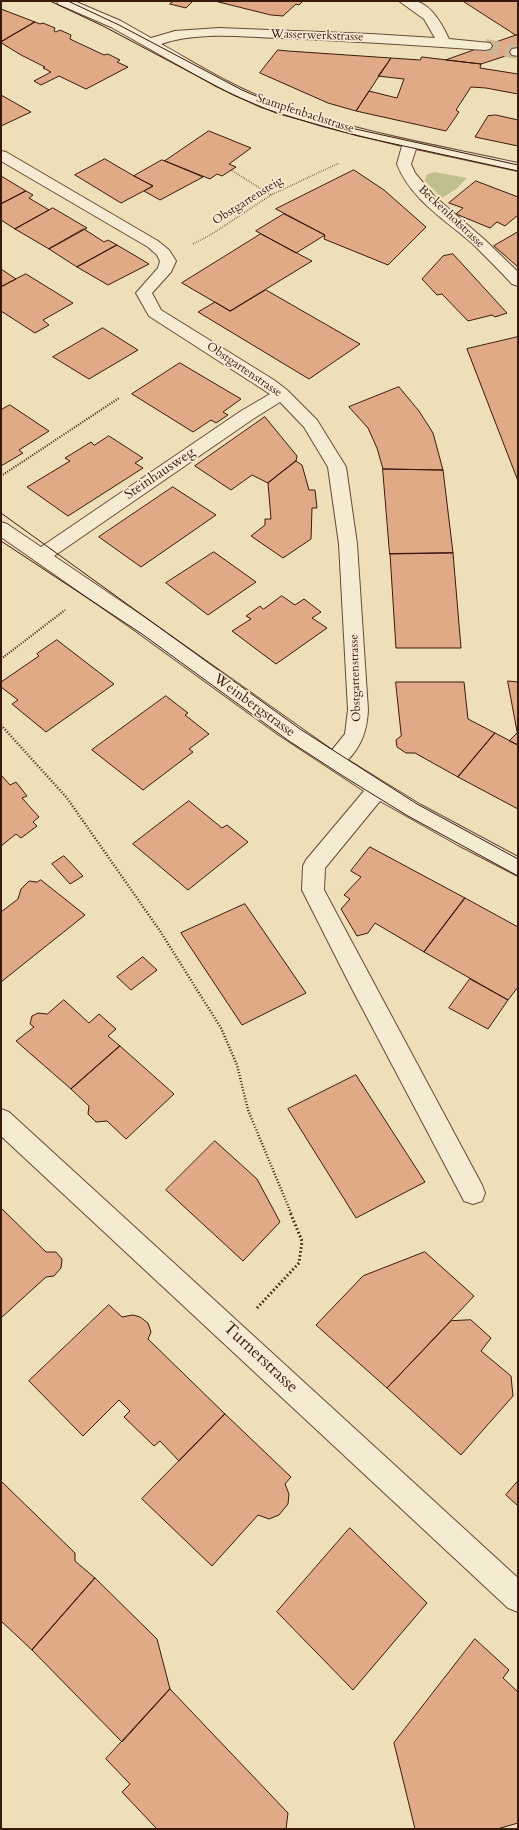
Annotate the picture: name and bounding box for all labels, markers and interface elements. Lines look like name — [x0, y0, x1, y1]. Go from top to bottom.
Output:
street label: Wasserwerkstrasse — [270, 27, 364, 45]
street label: Stampfenbachstrasse — [254, 91, 356, 137]
street label: Obstgartensteig — [210, 174, 286, 228]
street label: Beckenhofstrasse — [415, 183, 487, 251]
street label: Obstgartenstrasse — [204, 339, 284, 401]
street label: Steinhausweg — [122, 444, 198, 504]
street label: Obstgartenstrasse — [347, 634, 365, 722]
street label: Weinbergstrasse — [210, 671, 298, 741]
street label: Turnerstrasse — [218, 1318, 302, 1398]

